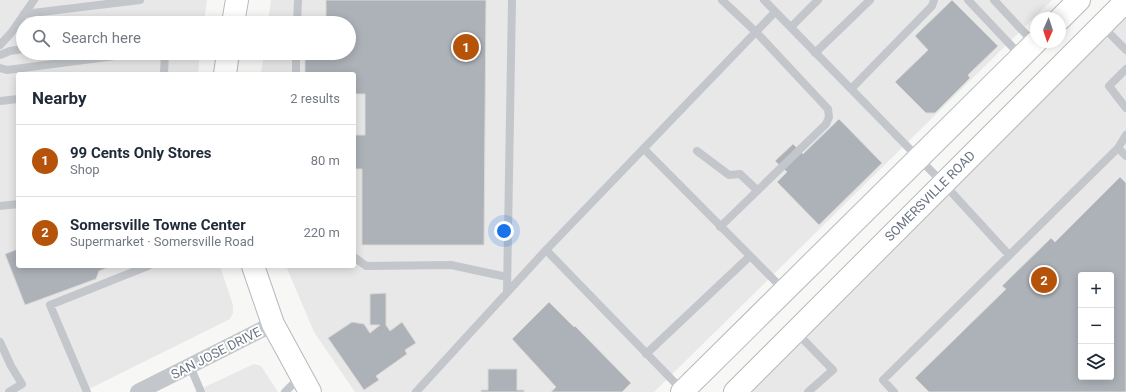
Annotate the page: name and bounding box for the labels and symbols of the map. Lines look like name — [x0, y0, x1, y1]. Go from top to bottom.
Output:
north arrow — [1030, 12, 1066, 48]
pin: 1 — [453, 32, 479, 62]
street label: SOMERSVILLE ROAD — [882, 148, 978, 244]
your location — [494, 221, 514, 241]
pin: 2 — [1031, 265, 1057, 295]
street label: SAN JOSE DRIVE — [169, 324, 263, 382]

